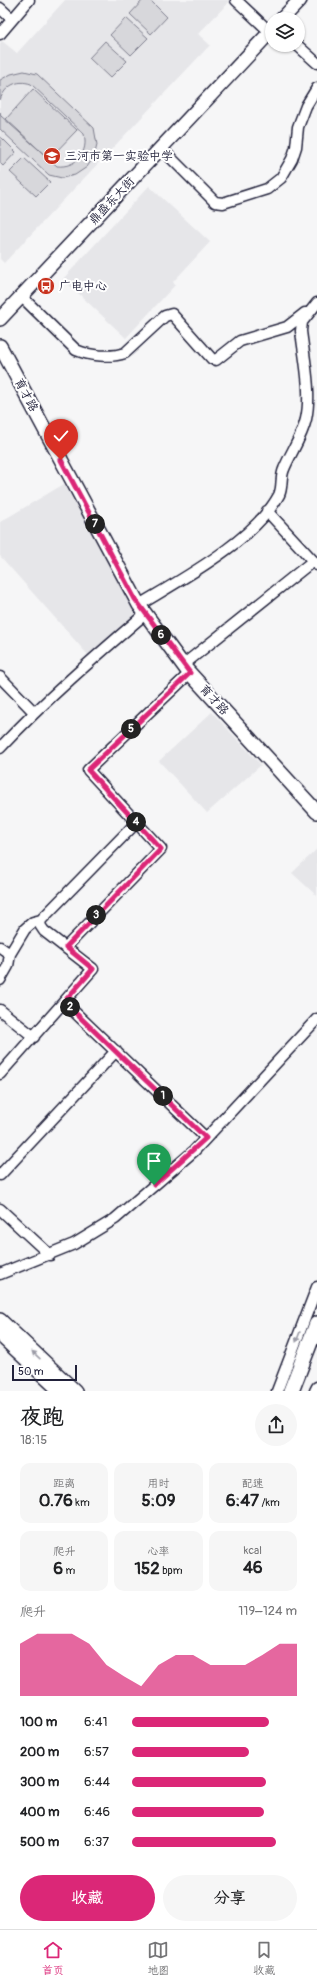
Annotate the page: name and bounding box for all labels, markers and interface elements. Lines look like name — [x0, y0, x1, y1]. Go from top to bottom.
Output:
map controls — [265, 12, 305, 52]
button: layers — [265, 12, 305, 52]
school or university icon: 三河市第一实验中学 — [42, 146, 62, 166]
place label: 三河市第一实验中学 — [65, 149, 173, 164]
street label: 鼎盛东大街 — [86, 174, 138, 228]
bus stop icon: 广电中心 — [36, 276, 56, 296]
place label: 广电中心 — [59, 279, 107, 294]
street label: 育才路 — [11, 376, 41, 414]
pin — [44, 419, 78, 460]
icon: check — [50, 425, 72, 447]
pin: 7 — [85, 514, 105, 534]
text: 7 — [92, 517, 98, 530]
pin: 6 — [151, 625, 171, 645]
text: 6 — [158, 628, 164, 641]
street label: 育才路 — [196, 682, 232, 718]
pin: 5 — [121, 719, 141, 739]
text: 5 — [128, 722, 134, 735]
pin: 4 — [126, 812, 146, 832]
text: 4 — [133, 815, 139, 828]
pin: 3 — [86, 905, 106, 925]
text: 3 — [93, 908, 99, 921]
pin: 2 — [60, 997, 80, 1017]
text: 2 — [67, 1000, 73, 1013]
pin: 1 — [153, 1086, 173, 1106]
text: 1 — [161, 1089, 165, 1102]
pin — [137, 1144, 171, 1185]
icon: arrive — [143, 1150, 165, 1172]
one-way arrow — [294, 1331, 300, 1343]
one-way arrow — [31, 1350, 42, 1359]
scale bar — [12, 1363, 77, 1382]
text: 50 m — [18, 1365, 44, 1378]
text: 夜跑 — [20, 1403, 64, 1431]
button: share — [255, 1404, 297, 1446]
text: 18:15 — [20, 1432, 47, 1448]
text: 距离 — [53, 1477, 75, 1490]
text: 用时 — [147, 1477, 169, 1490]
text: 配速 — [242, 1477, 264, 1490]
text: 0.76 — [39, 1490, 73, 1511]
text: 5:09 — [141, 1490, 176, 1511]
text: 6:47 — [226, 1490, 259, 1511]
text: km — [73, 1496, 90, 1509]
text: /km — [259, 1496, 280, 1509]
text: kcal — [244, 1544, 262, 1557]
text: 爬升 — [53, 1545, 75, 1558]
text: 心率 — [147, 1545, 169, 1558]
text: 46 — [243, 1557, 263, 1578]
text: 6 — [53, 1558, 63, 1579]
text: 152 — [134, 1558, 160, 1579]
text: m — [63, 1564, 75, 1577]
text: bpm — [160, 1564, 183, 1577]
text: 119–124 m — [238, 1603, 297, 1619]
text: 爬升 — [20, 1604, 46, 1620]
text: 100 m — [20, 1714, 57, 1730]
text: 6:41 — [84, 1714, 108, 1730]
text: 200 m — [20, 1744, 59, 1760]
text: 6:57 — [84, 1744, 109, 1760]
text: 300 m — [20, 1774, 59, 1790]
text: 6:44 — [84, 1774, 110, 1790]
text: 400 m — [20, 1804, 60, 1820]
text: 6:46 — [84, 1804, 110, 1820]
text: 500 m — [20, 1834, 59, 1850]
text: 6:37 — [84, 1834, 109, 1850]
button: 收藏 — [20, 1875, 155, 1921]
button: 分享 — [163, 1875, 297, 1921]
tab: 首页 — [42, 1939, 64, 1977]
tab: 地图 — [147, 1939, 169, 1977]
tab: 收藏 — [253, 1939, 275, 1977]

